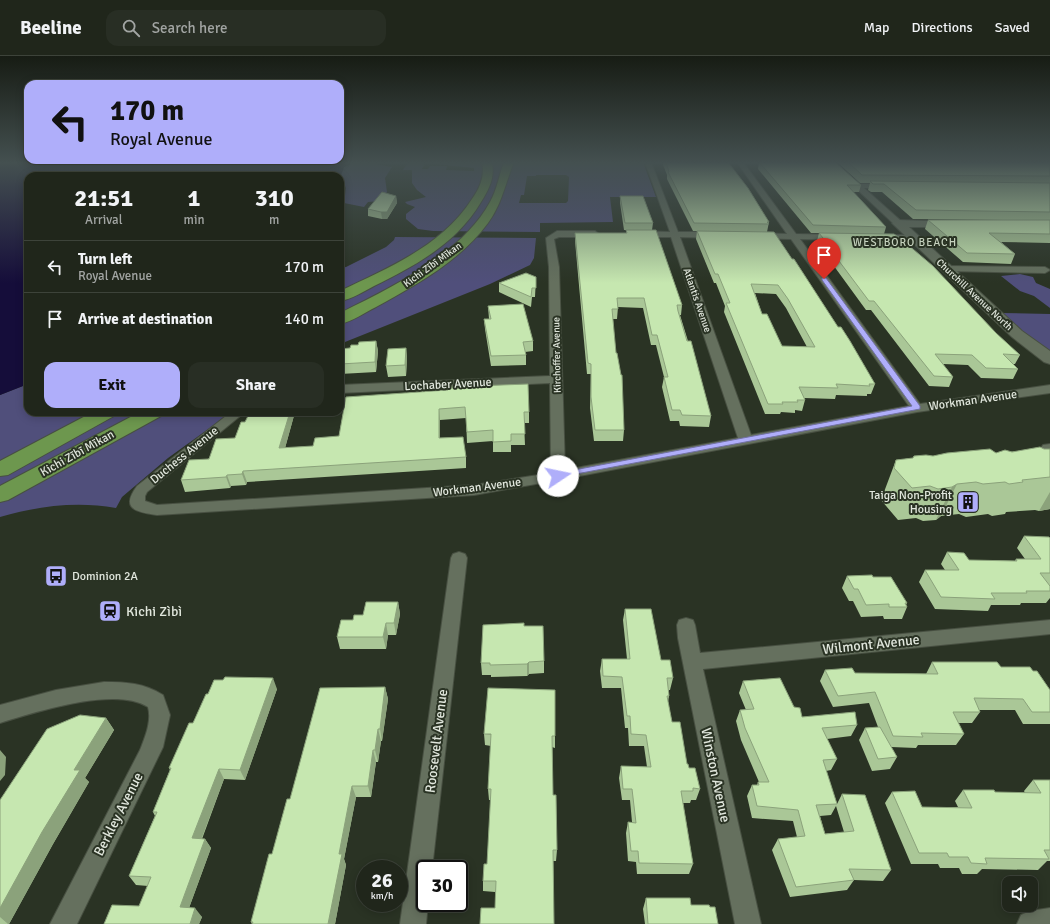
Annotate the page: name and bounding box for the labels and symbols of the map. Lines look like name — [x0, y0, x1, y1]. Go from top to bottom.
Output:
district label: WESTBORO BEACH — [853, 236, 957, 249]
pin — [807, 238, 841, 279]
street label: Kichi Zībī Mīkan — [401, 240, 464, 290]
street label: Churchill Avenue North — [934, 256, 1015, 333]
street label: Atlantis Avenue — [680, 267, 714, 334]
street label: Kirchoffer Avenue — [550, 317, 564, 393]
street label: Lochaber Avenue — [404, 375, 492, 394]
street label: Workman Avenue — [928, 387, 1018, 414]
street label: Duchess Avenue — [147, 423, 221, 487]
street label: Kichi Zībī Mīkan — [38, 427, 117, 480]
position arrow — [537, 455, 579, 497]
street label: Workman Avenue — [432, 475, 522, 500]
place label: Taiga Non-Profit Housing — [869, 488, 952, 517]
building icon: Taiga Non-Profit Housing — [955, 489, 981, 515]
bus stop icon: Dominion 2A — [43, 563, 69, 589]
place label: Dominion 2A — [72, 569, 139, 584]
station icon: Kichi Zìbì — [97, 598, 123, 624]
place label: Kichi Zìbì — [126, 603, 182, 620]
street label: Wilmont Avenue — [822, 631, 921, 658]
street label: Roosevelt Avenue — [422, 688, 451, 794]
street label: Winston Avenue — [697, 726, 734, 824]
street label: Berkley Avenue — [90, 770, 147, 859]
speed limit sign: 30 — [416, 860, 468, 912]

